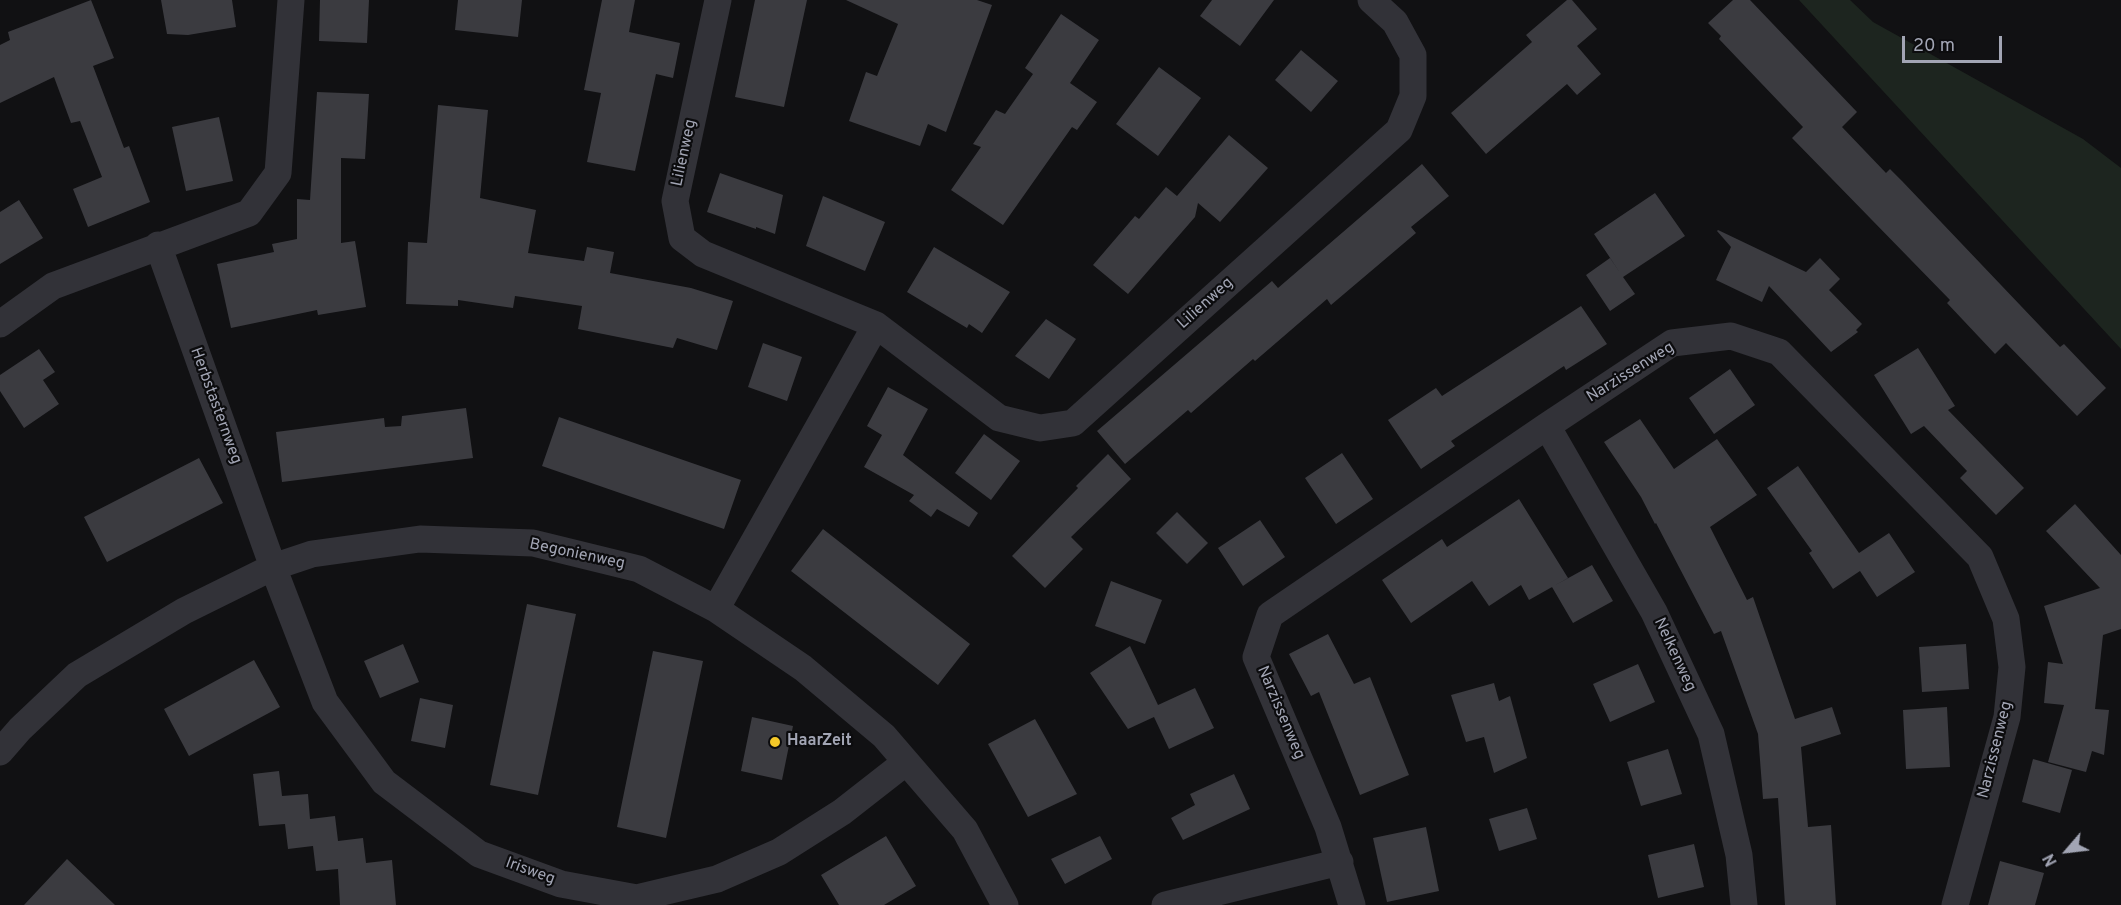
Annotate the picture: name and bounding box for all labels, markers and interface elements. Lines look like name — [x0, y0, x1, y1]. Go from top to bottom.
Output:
scale bar — [1905, 24, 2006, 62]
text: 20 m — [1913, 35, 1955, 58]
street label: Lilienweg — [669, 118, 701, 188]
street label: Lilienweg — [1174, 274, 1238, 334]
street label: Narzissenweg — [1584, 339, 1678, 407]
street label: Herbstasternweg — [185, 345, 245, 467]
street label: Begonienweg — [527, 536, 627, 574]
street label: Nelkenweg — [1649, 615, 1699, 695]
street label: Narzissenweg — [1252, 664, 1308, 762]
street label: Narzissenweg — [1975, 699, 2017, 801]
place label: HaarZeit — [787, 732, 852, 752]
marker: HaarZeit — [768, 735, 782, 749]
north arrow — [2037, 821, 2097, 881]
text: N — [2040, 850, 2063, 869]
street label: Irisweg — [503, 854, 557, 890]

